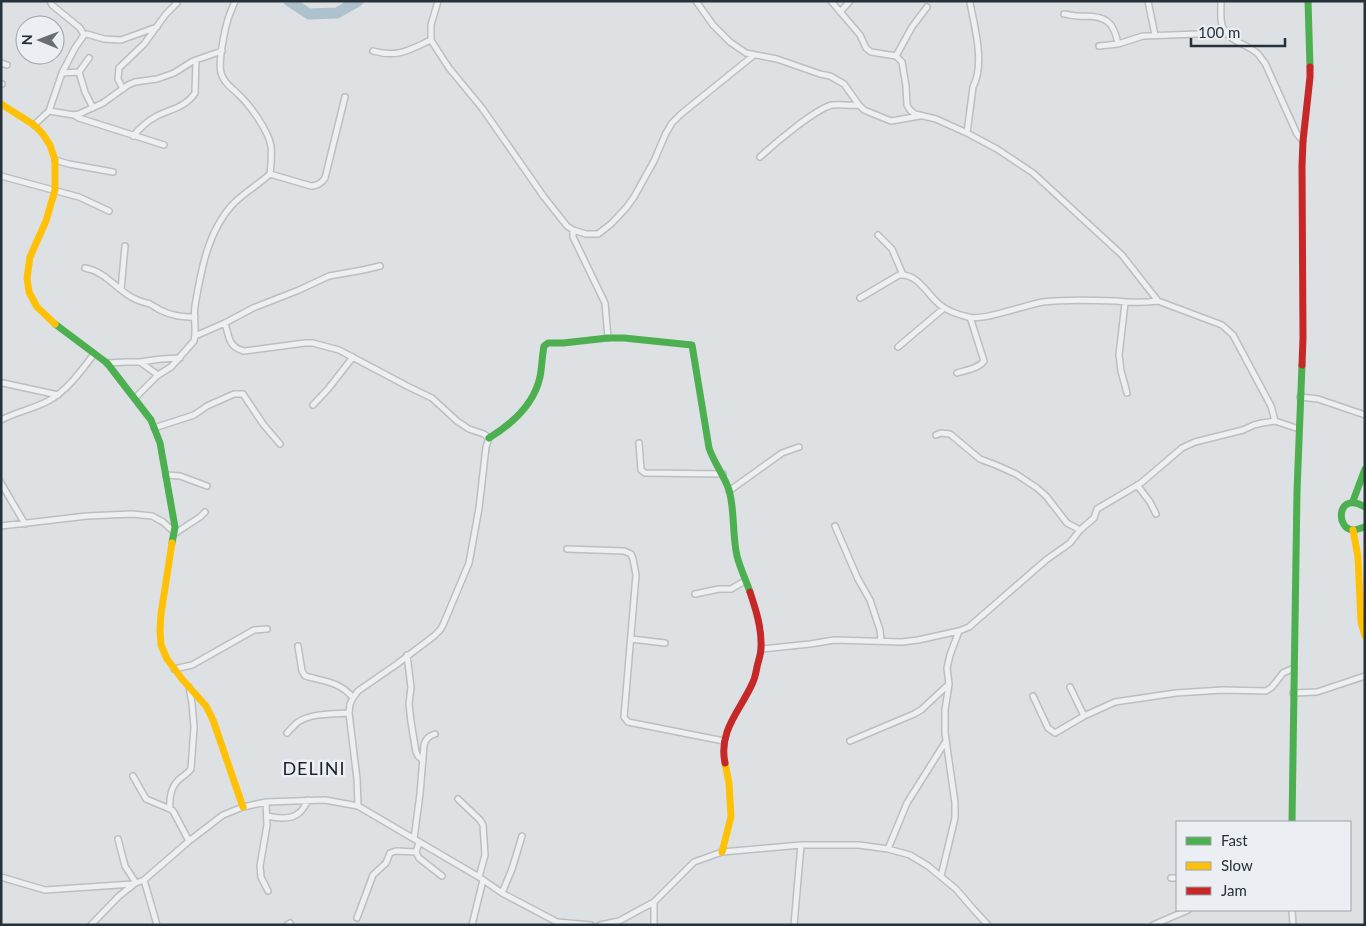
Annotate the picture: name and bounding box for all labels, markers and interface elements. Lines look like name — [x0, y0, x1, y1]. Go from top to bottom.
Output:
north arrow — [15, 15, 65, 65]
scale bar — [1191, 15, 1285, 47]
text: 100 m — [1198, 23, 1240, 41]
text: N — [18, 34, 35, 45]
district label: DELINI — [282, 757, 346, 779]
legend — [1176, 821, 1351, 911]
text: Fast — [1221, 831, 1248, 849]
text: Slow — [1221, 856, 1253, 874]
text: Jam — [1221, 881, 1247, 899]

